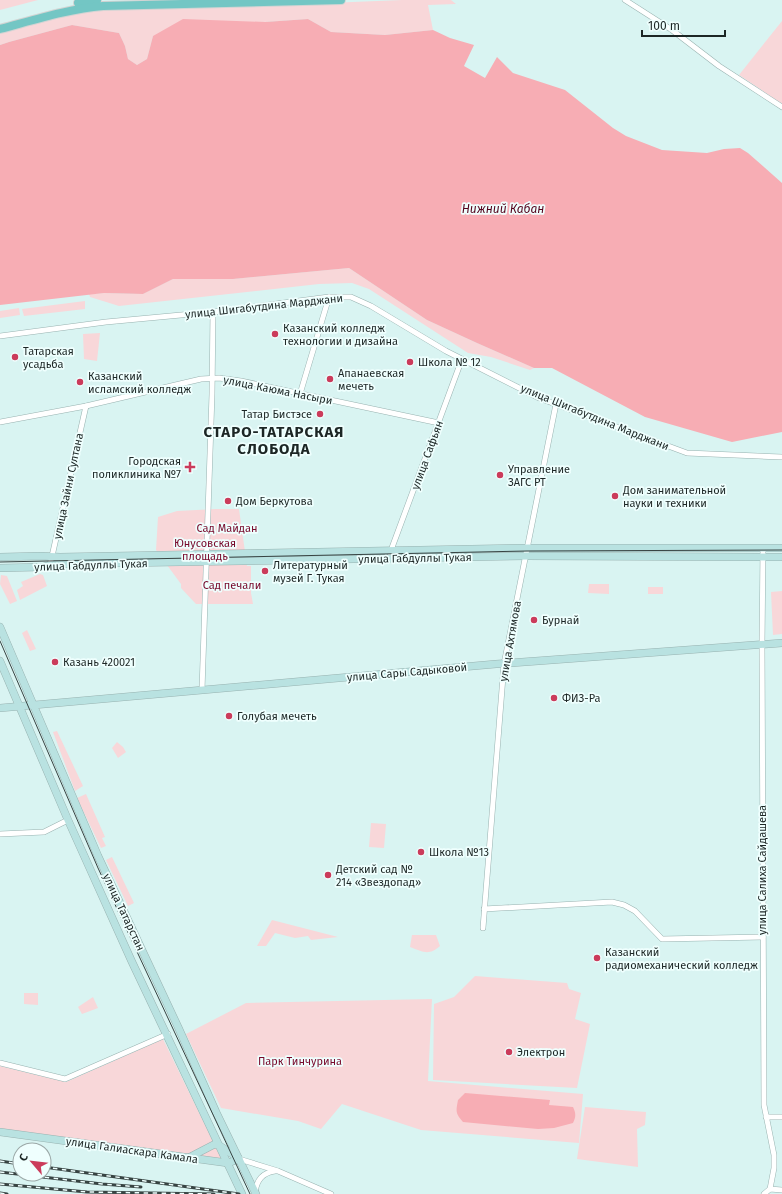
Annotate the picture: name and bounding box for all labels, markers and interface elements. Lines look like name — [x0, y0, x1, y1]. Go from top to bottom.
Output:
scale bar — [642, 12, 725, 38]
text: 100 m — [648, 19, 680, 33]
water label: Нижний Кабан — [462, 202, 544, 216]
street label: улица Шигабутдина Марджани — [184, 292, 344, 321]
place label: Казанский колледж технологии и дизайна — [283, 322, 398, 348]
marker: Казанский колледж технологии и дизайна — [270, 329, 280, 339]
place label: Татарская усадьба — [23, 345, 74, 371]
marker: Татарская усадьба — [10, 352, 20, 362]
place label: Школа № 12 — [418, 356, 481, 369]
marker: Школа № 12 — [405, 357, 415, 367]
place label: Апанаевская мечеть — [338, 367, 404, 393]
place label: Казанский исламский колледж — [88, 370, 191, 396]
street label: улица Каюма Насыри — [222, 374, 334, 407]
marker: Апанаевская мечеть — [325, 374, 335, 384]
marker: Казанский исламский колледж — [75, 377, 85, 387]
street label: улица Шигабутдина Марджани — [519, 382, 671, 453]
place label: Татар Бистэсе — [242, 408, 312, 421]
marker: Татар Бистэсе — [315, 409, 325, 419]
street label: улица Сафьян — [409, 419, 446, 492]
district label: СТАРО-ТАТАРСКАЯ СЛОБОДА — [204, 423, 345, 458]
street label: улица Зайни Султана — [51, 432, 86, 540]
place label: Городская поликлиника №7 — [92, 455, 181, 481]
marker: Городская поликлиника №7 — [184, 461, 196, 473]
place label: Управление ЗАГС РТ — [508, 463, 570, 489]
marker: Управление ЗАГС РТ — [495, 470, 505, 480]
place label: Дом занимательной науки и техники — [622, 484, 726, 510]
marker: Дом занимательной науки и техники — [610, 491, 620, 501]
place label: Дом Беркутова — [235, 495, 313, 508]
marker: Дом Беркутова — [223, 496, 233, 506]
park label: Сад Майдан — [197, 522, 257, 535]
park label: Юнусовская площадь — [174, 537, 236, 563]
street label: улица Габдуллы Тукая — [358, 551, 472, 566]
street label: улица Габдуллы Тукая — [34, 557, 148, 574]
place label: Литературный музей Г. Тукая — [273, 559, 348, 585]
marker: Литературный музей Г. Тукая — [260, 566, 270, 576]
park label: Сад печали — [203, 579, 261, 592]
street label: улица Ахтямова — [497, 600, 524, 683]
place label: Бурнай — [542, 614, 579, 627]
marker: Бурнай — [529, 615, 539, 625]
place label: Казань 420021 — [63, 656, 135, 669]
marker: Казань 420021 — [50, 657, 60, 667]
street label: улица Сары Садыковой — [346, 661, 468, 684]
place label: ФИЗ-Ра — [562, 692, 600, 705]
marker: ФИЗ-Ра — [549, 693, 559, 703]
place label: Голубая мечеть — [237, 710, 317, 723]
marker: Голубая мечеть — [224, 711, 234, 721]
street label: улица Салиха Сайдашева — [756, 805, 769, 935]
place label: Школа №13 — [429, 846, 489, 859]
marker: Школа №13 — [416, 847, 426, 857]
place label: Детский сад № 214 «Звездопад» — [335, 863, 421, 889]
marker: Детский сад № 214 «Звездопад» — [323, 870, 333, 880]
street label: улица Татарстан — [100, 871, 147, 953]
place label: Казанский радиомеханический колледж — [605, 946, 758, 972]
marker: Казанский радиомеханический колледж — [592, 953, 602, 963]
place label: Электрон — [517, 1046, 565, 1059]
marker: Электрон — [504, 1047, 514, 1057]
park label: Парк Тинчурина — [258, 1055, 342, 1068]
street label: улица Галиаскара Камала — [65, 1135, 199, 1166]
north arrow — [12, 1142, 52, 1182]
text: С — [16, 1151, 31, 1163]

